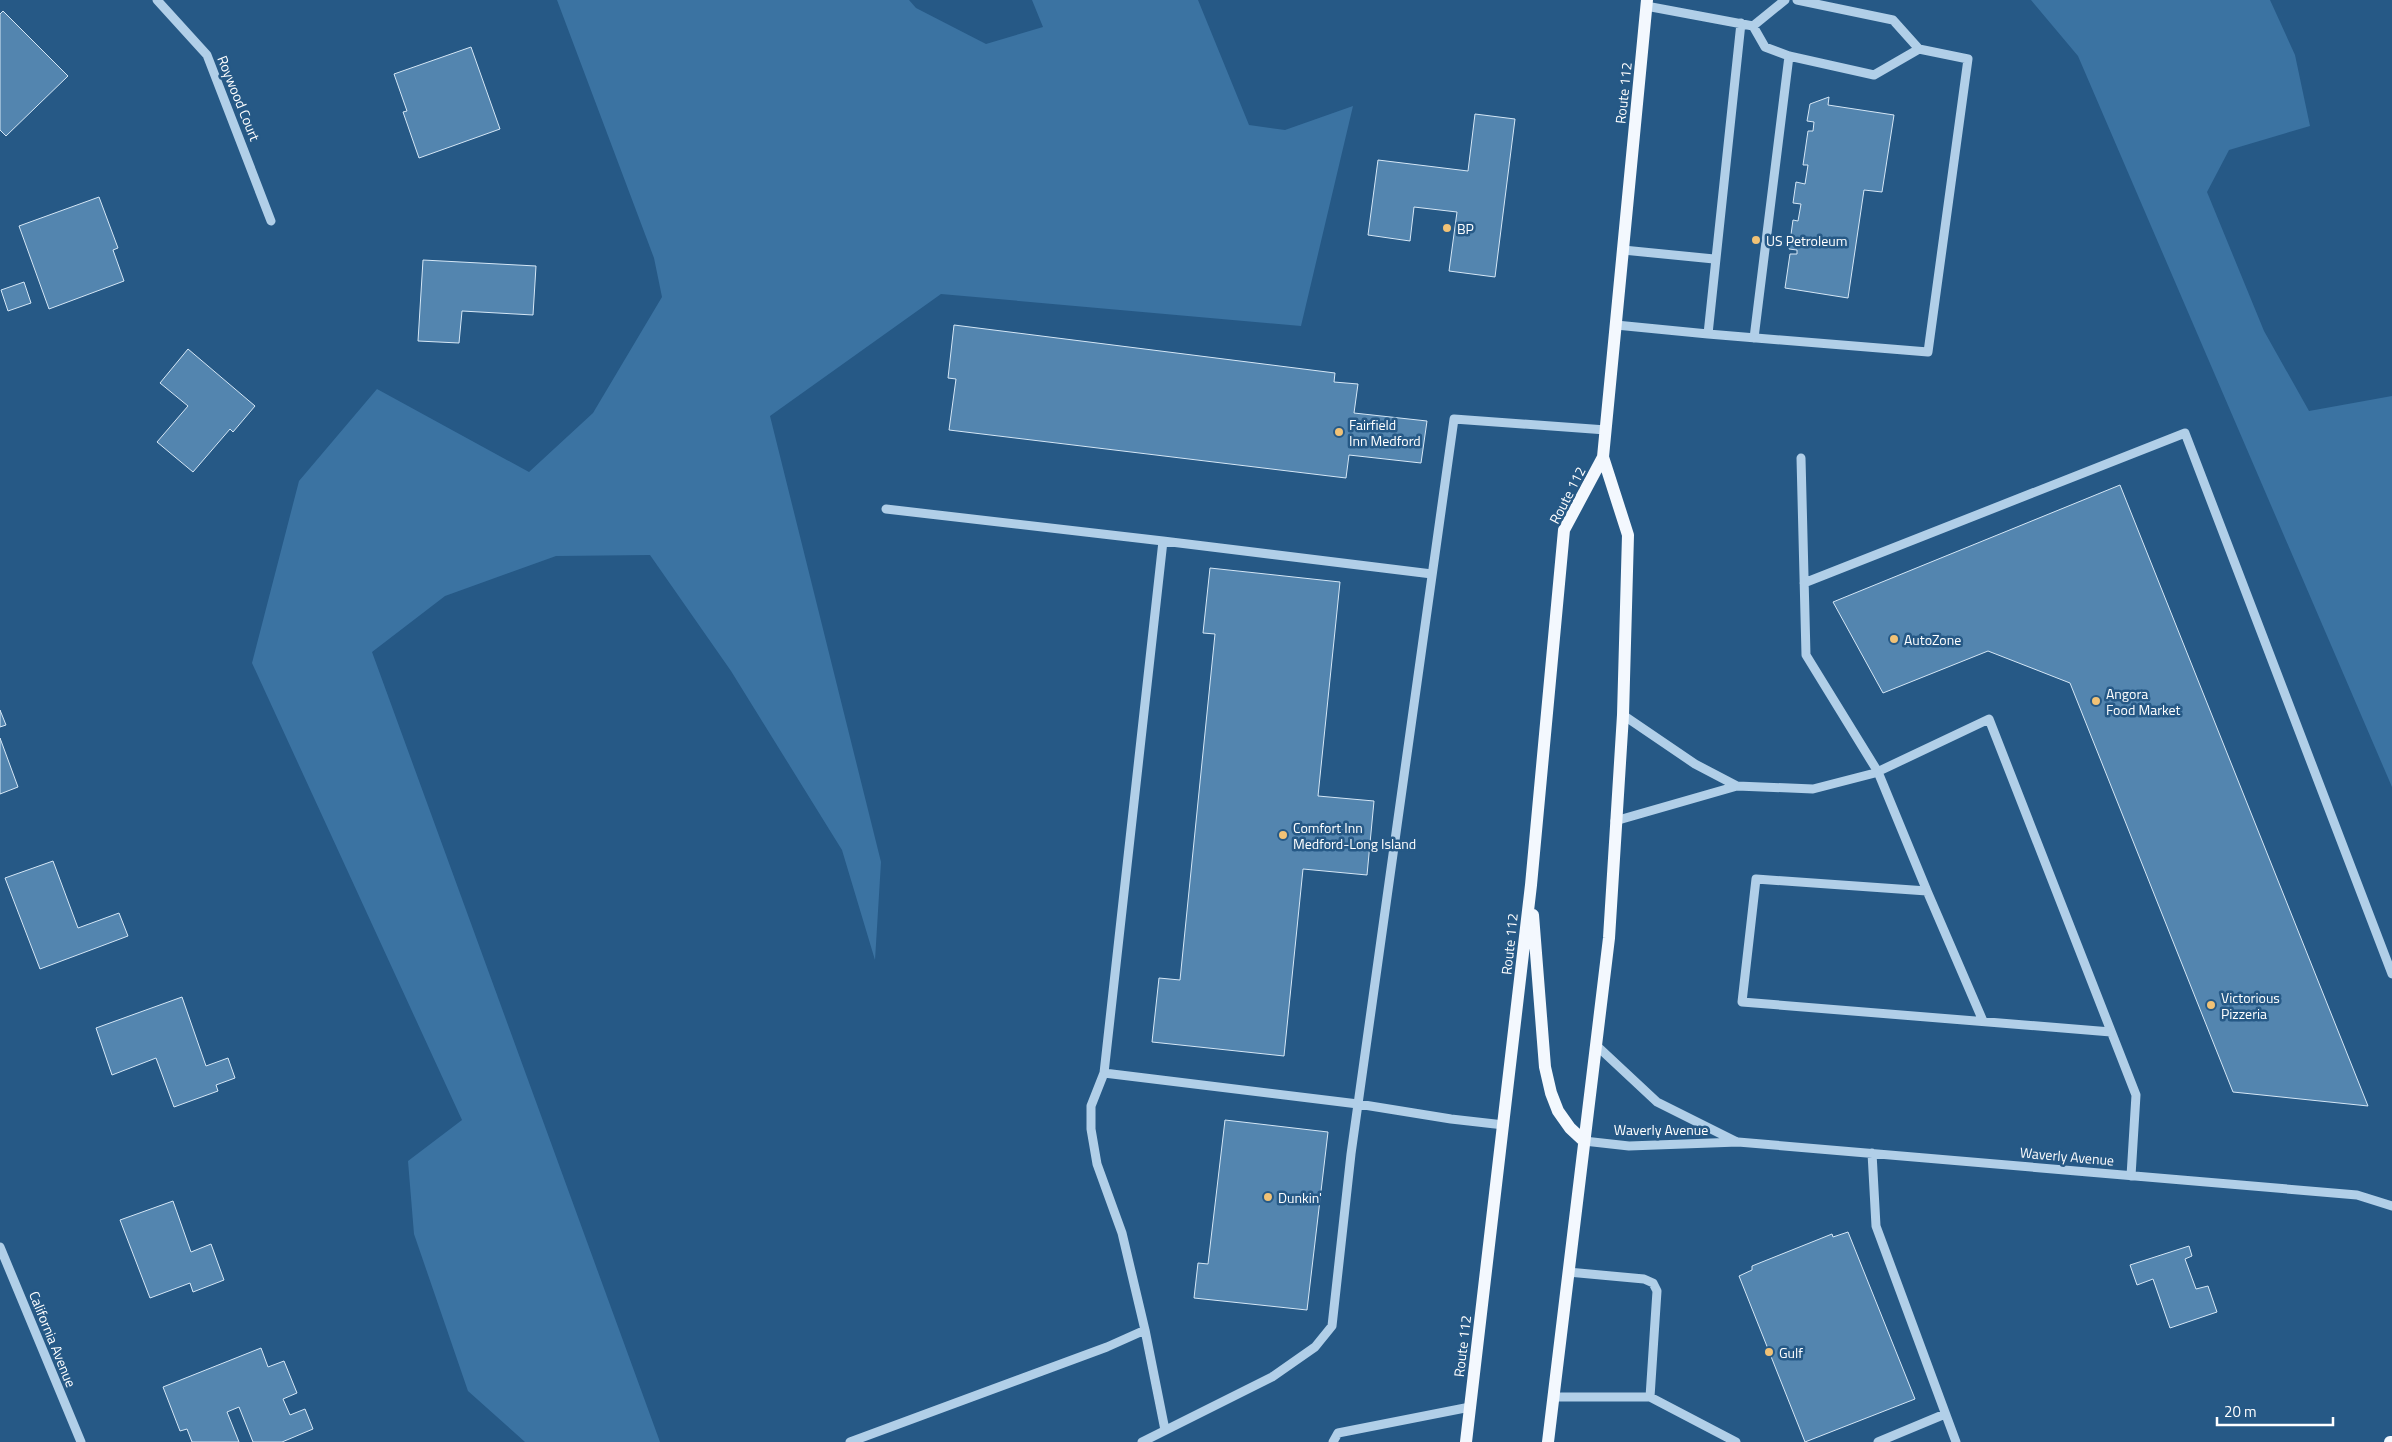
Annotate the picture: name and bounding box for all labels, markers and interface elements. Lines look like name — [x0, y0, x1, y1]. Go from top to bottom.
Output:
street label: Roywood Court — [212, 52, 266, 144]
street label: Route 112 — [1609, 61, 1637, 125]
place label: BP — [1457, 218, 1474, 239]
marker: BP — [1441, 222, 1453, 234]
place label: US Petroleum — [1766, 230, 1847, 251]
marker: US Petroleum — [1750, 234, 1762, 246]
place label: Fairfield Inn Medford — [1349, 414, 1421, 451]
marker: Fairfield Inn Medford — [1333, 426, 1345, 438]
street label: Route 112 — [1544, 463, 1590, 527]
place label: AutoZone — [1904, 629, 1961, 650]
marker: AutoZone — [1888, 633, 1900, 645]
place label: Angora Food Market — [2106, 683, 2181, 720]
marker: Angora Food Market — [2090, 695, 2102, 707]
place label: Comfort Inn Medford-Long Island — [1293, 817, 1416, 854]
marker: Comfort Inn Medford-Long Island — [1277, 829, 1289, 841]
street label: Route 112 — [1495, 912, 1523, 976]
place label: Victorious Pizzeria — [2221, 987, 2280, 1024]
marker: Victorious Pizzeria — [2205, 999, 2217, 1011]
street label: Waverly Avenue — [1614, 1119, 1708, 1140]
street label: Waverly Avenue — [2019, 1141, 2115, 1171]
place label: Dunkin' — [1278, 1187, 1322, 1208]
marker: Dunkin' — [1262, 1191, 1274, 1203]
street label: California Avenue — [24, 1288, 82, 1390]
street label: Route 112 — [1448, 1314, 1476, 1378]
place label: Gulf — [1779, 1342, 1803, 1363]
marker: Gulf — [1763, 1346, 1775, 1358]
scale bar — [2217, 1394, 2333, 1426]
text: 20 m — [2224, 1400, 2257, 1423]

